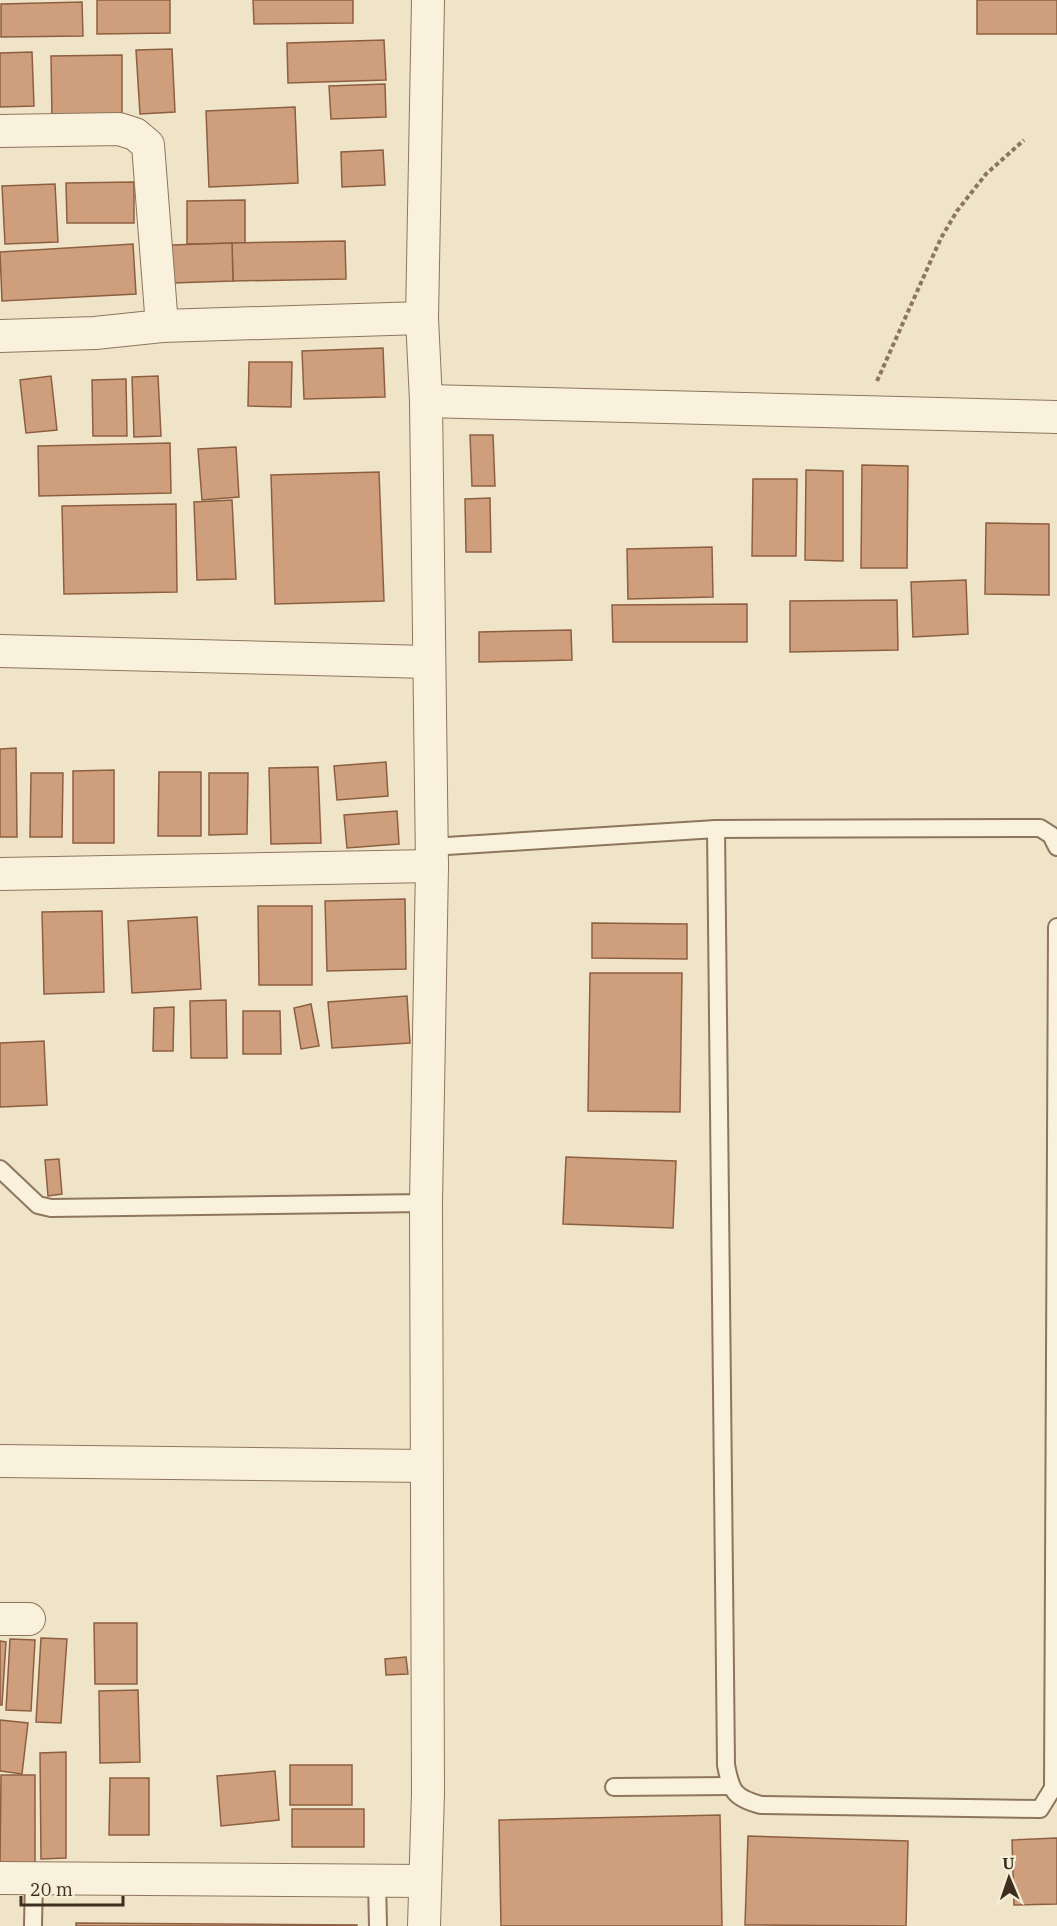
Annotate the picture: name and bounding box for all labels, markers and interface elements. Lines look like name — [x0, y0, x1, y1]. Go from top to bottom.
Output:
north arrow — [979, 1848, 1039, 1908]
text: U — [1002, 1853, 1015, 1873]
scale bar — [21, 1869, 123, 1907]
text: 20 m — [30, 1878, 73, 1901]

